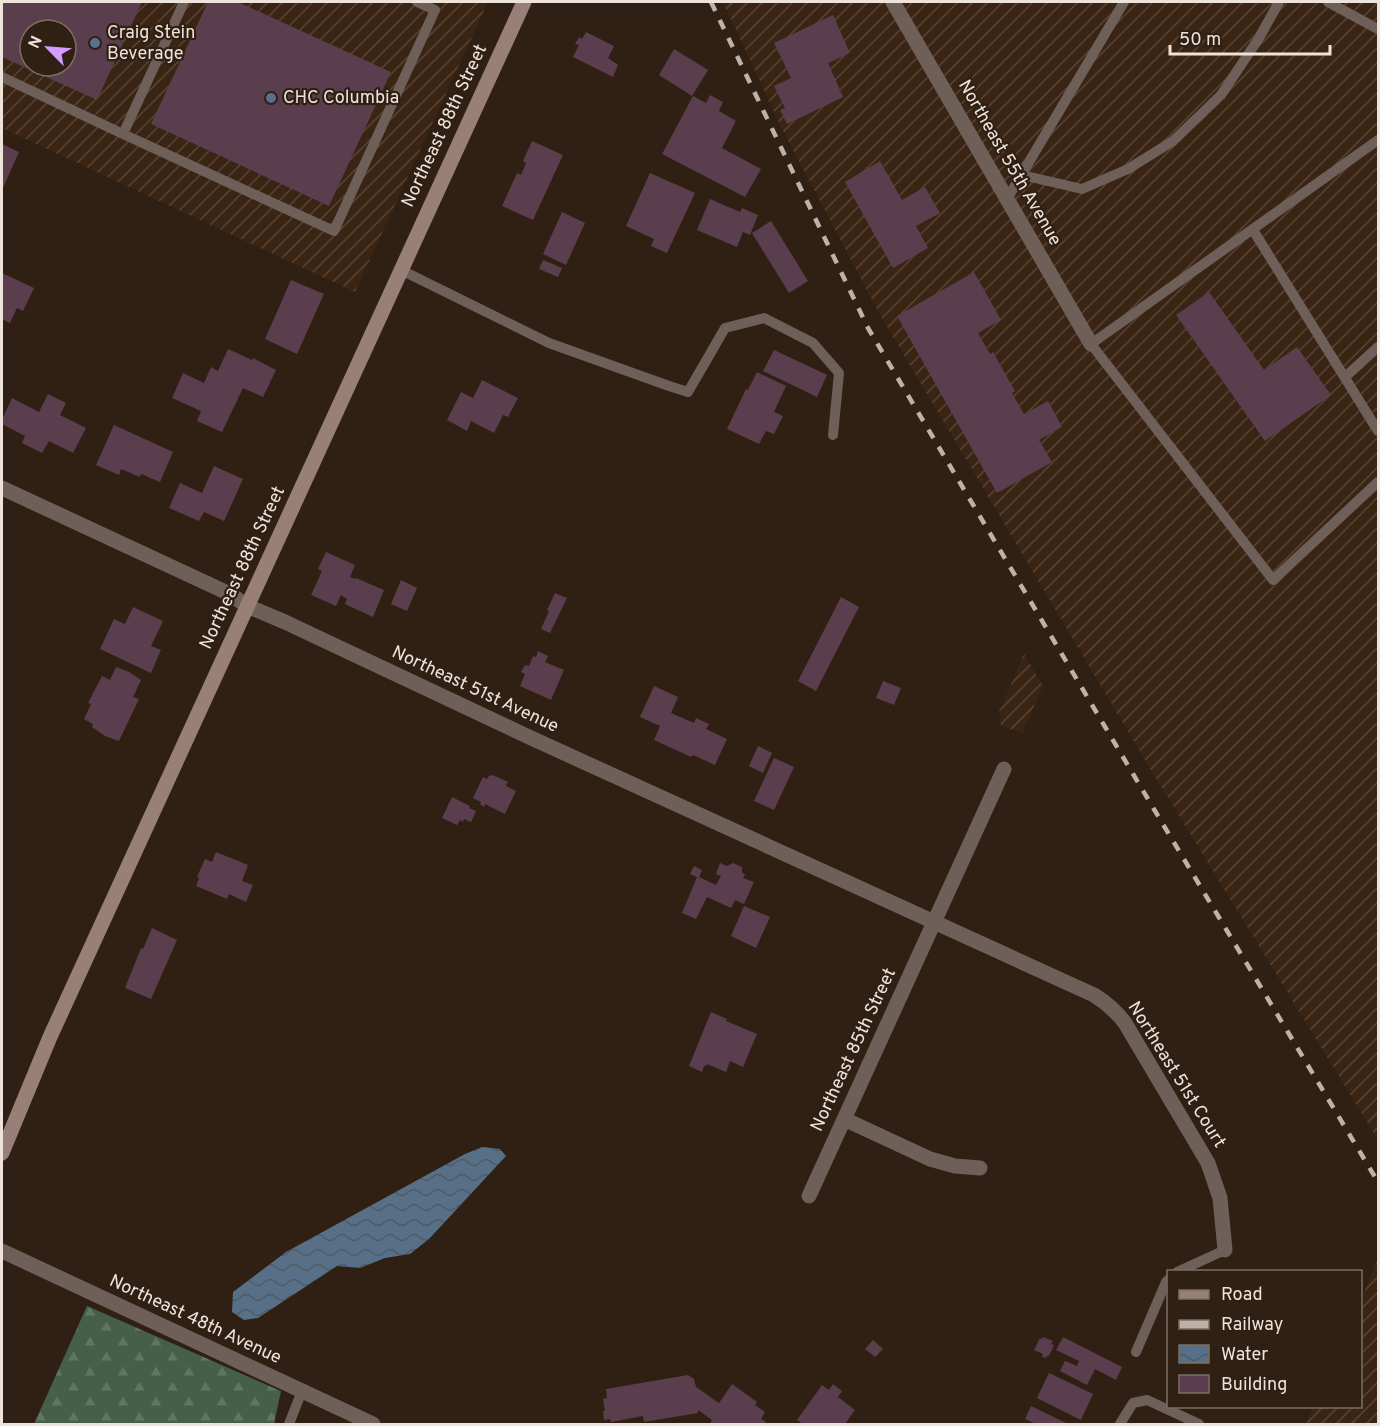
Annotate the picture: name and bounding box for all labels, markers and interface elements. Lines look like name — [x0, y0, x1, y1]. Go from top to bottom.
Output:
north arrow — [18, 18, 78, 78]
scale bar — [1170, 18, 1330, 56]
place label: Craig Stein Beverage — [107, 22, 195, 66]
text: 50 m — [1179, 29, 1221, 52]
text: N — [25, 33, 48, 52]
marker: Craig Stein Beverage — [88, 36, 102, 50]
street label: Northeast 88th Street — [397, 41, 493, 211]
street label: Northeast 55th Avenue — [952, 76, 1066, 250]
place label: CHC Columbia — [283, 87, 399, 110]
marker: CHC Columbia — [264, 91, 278, 105]
street label: Northeast 88th Street — [195, 483, 291, 653]
street label: Northeast 51st Avenue — [388, 641, 562, 739]
street label: Northeast 85th Street — [806, 965, 902, 1135]
street label: Northeast 51st Court — [1122, 998, 1230, 1152]
street label: Northeast 48th Avenue — [105, 1270, 285, 1370]
legend — [1167, 1270, 1362, 1408]
text: Road — [1221, 1284, 1263, 1307]
text: Railway — [1221, 1314, 1283, 1337]
text: Water — [1221, 1344, 1268, 1367]
text: Building — [1221, 1374, 1287, 1397]

